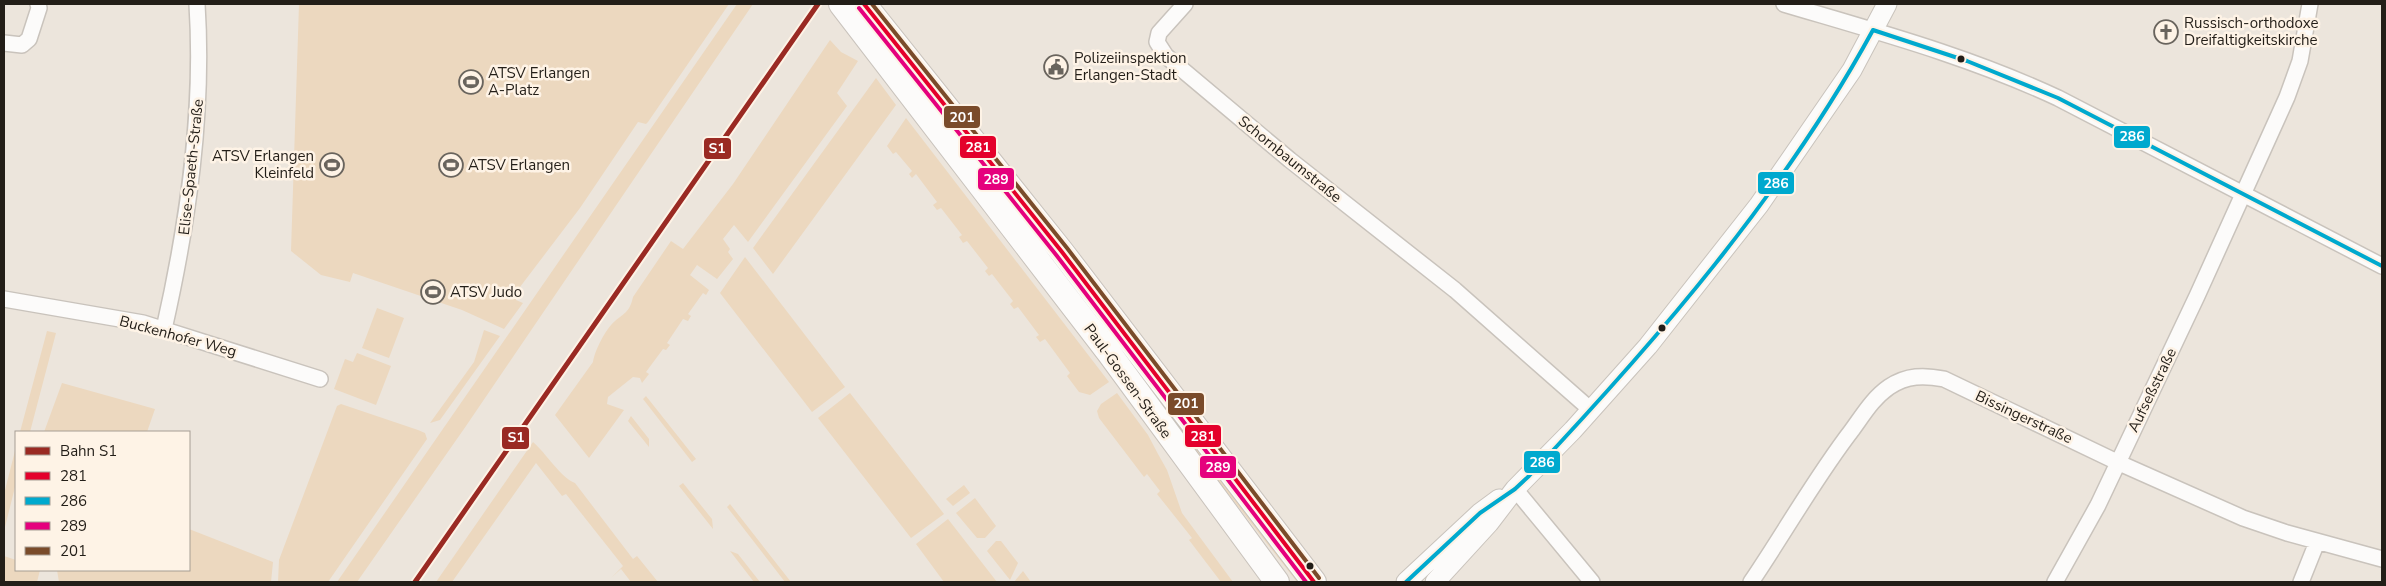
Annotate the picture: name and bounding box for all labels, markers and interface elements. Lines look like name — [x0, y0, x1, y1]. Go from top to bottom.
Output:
place label: Russisch-orthodoxe Dreifaltigkeitskirche — [2184, 13, 2318, 50]
church icon: Russisch-orthodoxe Dreifaltigkeitskirche — [2153, 19, 2179, 45]
place label: Polizeiinspektion Erlangen-Stadt — [1074, 48, 1187, 85]
public building icon: Polizeiinspektion Erlangen-Stadt — [1043, 54, 1069, 80]
unlabelled marker — [1956, 54, 1966, 64]
place label: ATSV Erlangen A-Platz — [488, 63, 590, 100]
sports icon: ATSV Erlangen A-Platz — [458, 69, 484, 95]
street label: Elise-Spaeth-Straße — [174, 98, 208, 236]
line badge: 201 — [943, 105, 981, 129]
text: 201 — [949, 108, 975, 127]
street label: Schornbaumstraße — [1234, 111, 1346, 207]
line badge: 286 — [2113, 125, 2151, 149]
text: 286 — [2119, 127, 2145, 146]
line badge: 281 — [959, 135, 997, 159]
line badge: S1 — [703, 137, 732, 160]
text: 281 — [965, 138, 991, 157]
text: S1 — [708, 139, 726, 158]
place label: ATSV Erlangen Kleinfeld — [212, 146, 314, 183]
sports icon: ATSV Erlangen Kleinfeld — [319, 152, 345, 178]
sports icon: ATSV Erlangen — [438, 152, 464, 178]
place label: ATSV Erlangen — [468, 155, 570, 175]
line badge: 289 — [977, 167, 1015, 191]
text: 289 — [983, 170, 1009, 189]
line badge: 286 — [1757, 171, 1795, 195]
text: 286 — [1763, 174, 1789, 193]
sports icon: ATSV Judo — [420, 279, 446, 305]
place label: ATSV Judo — [450, 282, 522, 302]
street label: Buckenhofer Weg — [117, 311, 239, 361]
street label: Paul-Gossen-Straße — [1080, 320, 1176, 442]
unlabelled marker — [1657, 323, 1667, 333]
street label: Aufseßstraße — [2123, 345, 2181, 435]
street label: Bissingerstraße — [1972, 386, 2076, 448]
line badge: 201 — [1167, 392, 1205, 416]
text: 201 — [1173, 394, 1199, 413]
line badge: 281 — [1184, 424, 1222, 448]
line badge: S1 — [501, 426, 530, 450]
text: 281 — [1190, 427, 1216, 446]
text: S1 — [507, 428, 525, 447]
legend — [15, 431, 190, 571]
text: Bahn S1 — [60, 441, 117, 461]
line badge: 286 — [1523, 450, 1561, 474]
text: 286 — [1529, 453, 1555, 472]
line badge: 289 — [1199, 455, 1237, 479]
text: 289 — [1205, 458, 1231, 477]
text: 281 — [60, 466, 87, 486]
text: 286 — [60, 491, 87, 511]
text: 289 — [60, 516, 87, 536]
text: 201 — [60, 541, 87, 561]
unlabelled marker — [1305, 561, 1315, 571]

